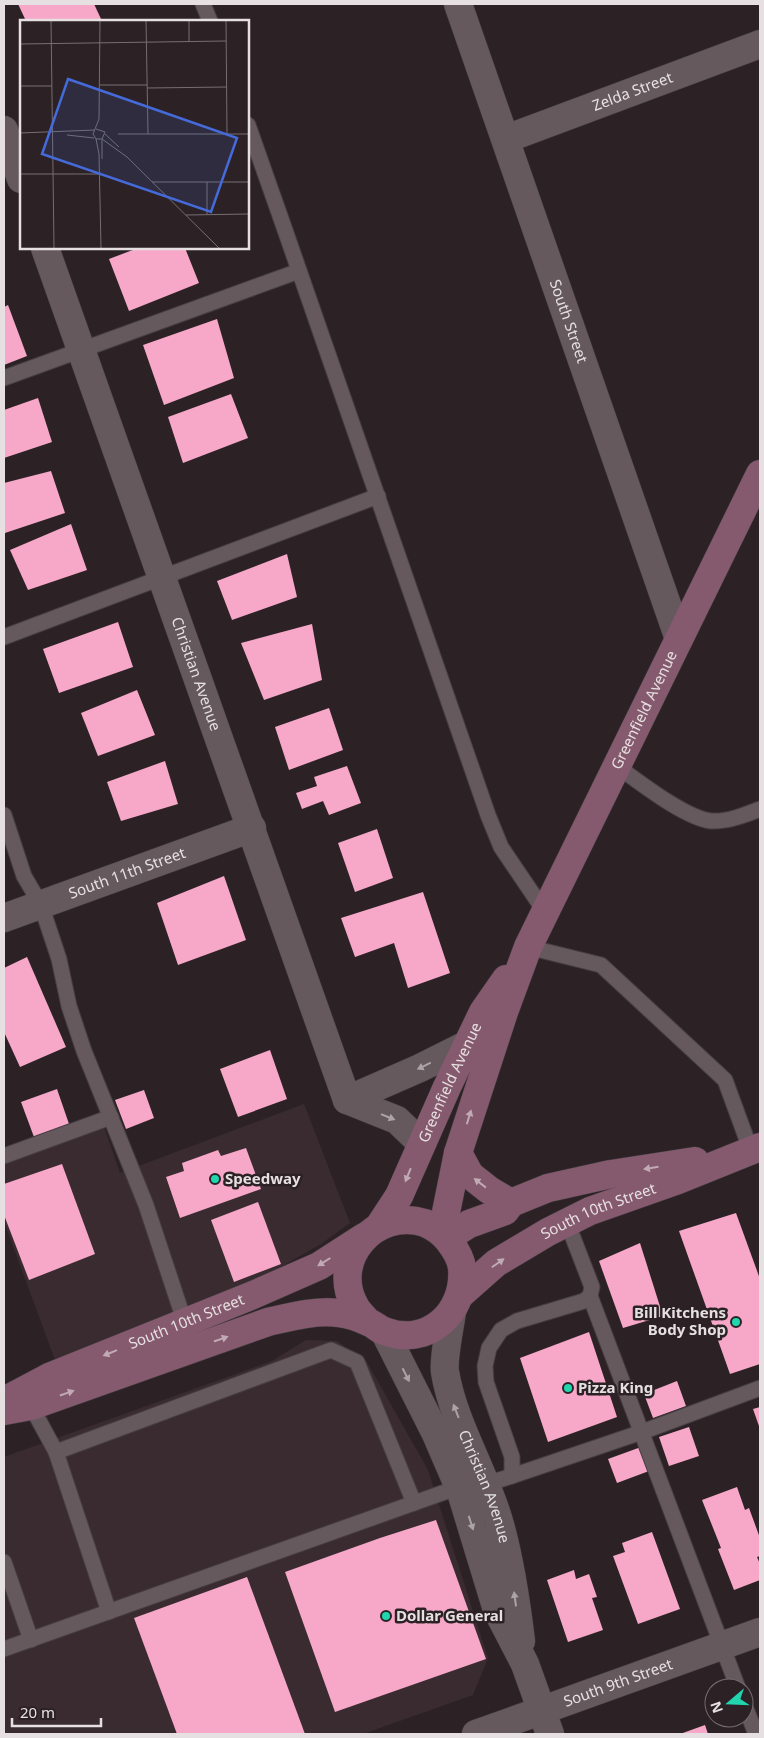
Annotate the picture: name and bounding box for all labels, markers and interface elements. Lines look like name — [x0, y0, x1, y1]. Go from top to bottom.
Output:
inset map — [20, 20, 249, 249]
street label: Zelda Street — [589, 66, 676, 115]
street label: South Street — [546, 277, 593, 366]
street label: Christian Avenue — [168, 614, 226, 733]
street label: Greenfield Avenue — [606, 647, 681, 773]
street label: South 11th Street — [66, 842, 189, 903]
street label: Greenfield Avenue — [413, 1019, 486, 1145]
one-way arrow — [417, 1062, 431, 1070]
one-way arrow — [466, 1110, 474, 1125]
one-way arrow — [381, 1113, 395, 1121]
one-way arrow — [643, 1164, 659, 1172]
place label: Speedway — [225, 1168, 301, 1188]
one-way arrow — [403, 1168, 411, 1182]
marker: Speedway — [209, 1173, 221, 1185]
street label: South 10th Street — [537, 1177, 659, 1243]
one-way arrow — [473, 1178, 487, 1188]
one-way arrow — [317, 1258, 330, 1267]
one-way arrow — [491, 1258, 505, 1268]
street label: South 10th Street — [125, 1288, 247, 1353]
place label: Bill Kitchens Body Shop — [634, 1302, 726, 1339]
marker: Bill Kitchens Body Shop — [730, 1316, 742, 1328]
one-way arrow — [213, 1335, 228, 1342]
one-way arrow — [103, 1349, 117, 1357]
one-way arrow — [401, 1367, 410, 1382]
place label: Pizza King — [578, 1377, 653, 1397]
marker: Pizza King — [562, 1382, 574, 1394]
one-way arrow — [60, 1389, 75, 1396]
one-way arrow — [452, 1403, 460, 1418]
street label: Christian Avenue — [455, 1427, 515, 1545]
one-way arrow — [467, 1516, 475, 1531]
one-way arrow — [511, 1590, 519, 1606]
place label: Dollar General — [396, 1605, 503, 1625]
marker: Dollar General — [380, 1610, 392, 1622]
street label: South 9th Street — [561, 1653, 676, 1711]
north arrow — [704, 1678, 754, 1728]
scale bar — [12, 1696, 101, 1728]
text: N — [705, 1699, 727, 1716]
text: 20 m — [20, 1702, 55, 1722]

